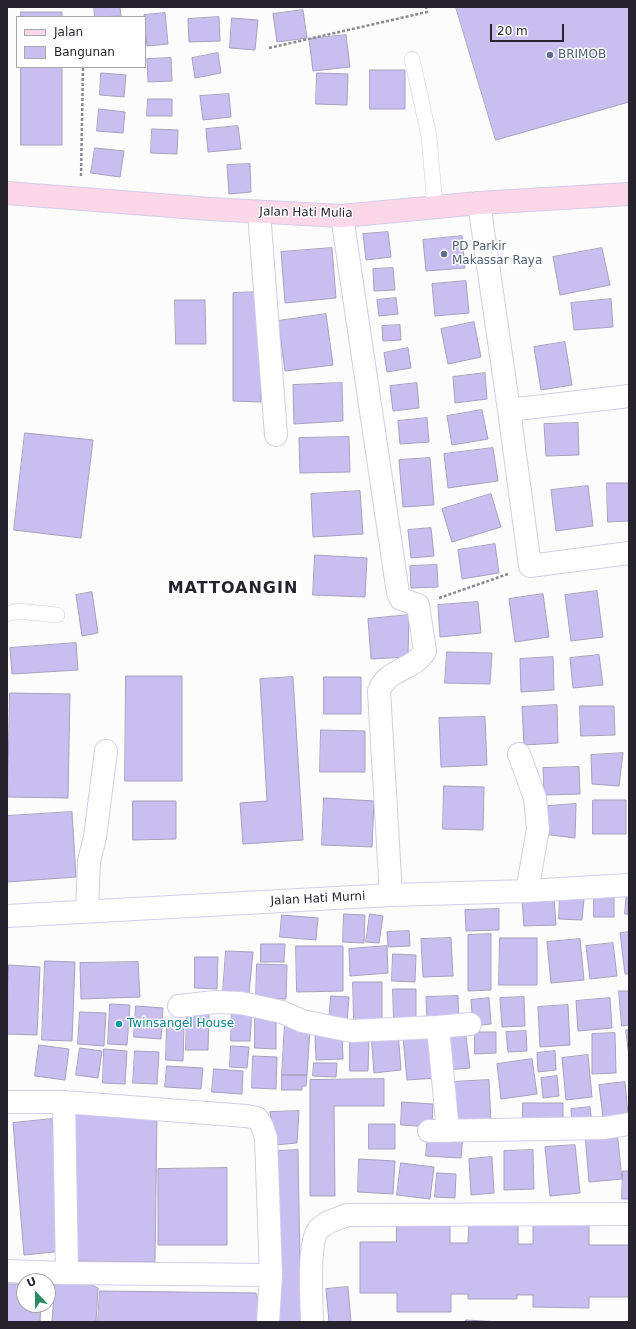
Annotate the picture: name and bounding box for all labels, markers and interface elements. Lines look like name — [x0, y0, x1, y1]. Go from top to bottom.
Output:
legend — [16, 16, 146, 68]
scale bar — [492, 16, 566, 42]
text: 20 m — [497, 24, 528, 38]
text: Jalan — [54, 25, 83, 39]
text: Bangunan — [54, 45, 115, 59]
place label: BRIMOB — [558, 48, 606, 62]
marker: BRIMOB — [545, 50, 555, 60]
street label: Jalan Hati Mulia — [259, 205, 353, 221]
place label: PD Parkir Makassar Raya — [452, 240, 542, 268]
marker: PD Parkir Makassar Raya — [439, 249, 449, 259]
district label: MATTOANGIN — [168, 579, 298, 599]
street label: Jalan Hati Murni — [270, 889, 366, 909]
place label: Twinsangel House — [127, 1017, 234, 1031]
marker: Twinsangel House — [114, 1019, 124, 1029]
north arrow — [16, 1273, 56, 1313]
text: U — [25, 1275, 38, 1290]

